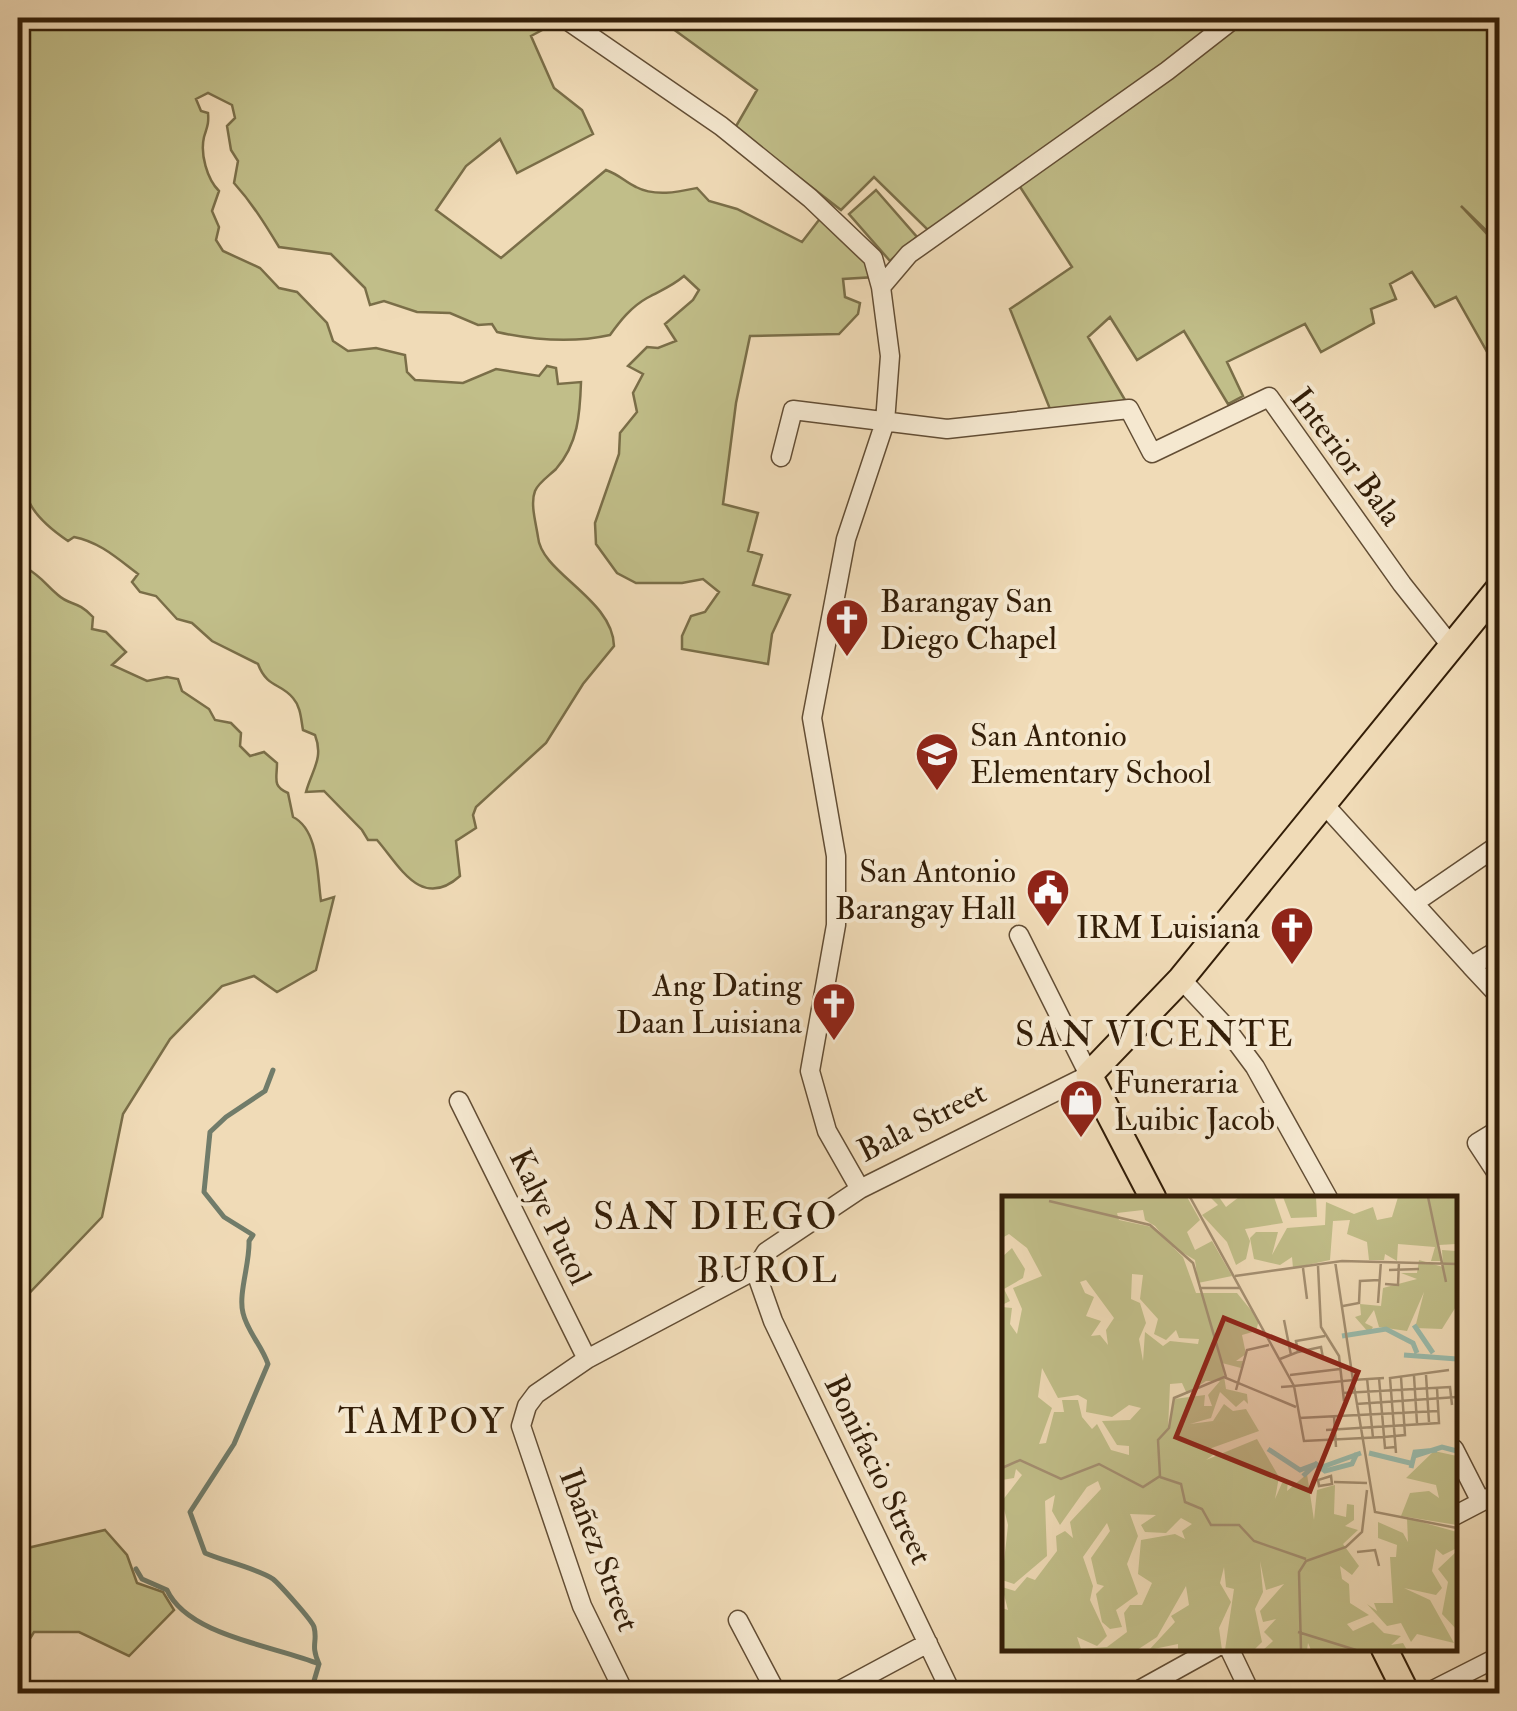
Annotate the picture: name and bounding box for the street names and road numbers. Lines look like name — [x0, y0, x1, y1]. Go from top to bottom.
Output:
street label: Interior Bala — [1281, 380, 1411, 535]
street label: Bala Street — [851, 1073, 993, 1171]
street label: Kalye Putol — [500, 1142, 600, 1292]
street label: Bonifacio Street — [815, 1369, 941, 1571]
street label: Ibañez Street — [550, 1463, 648, 1637]

